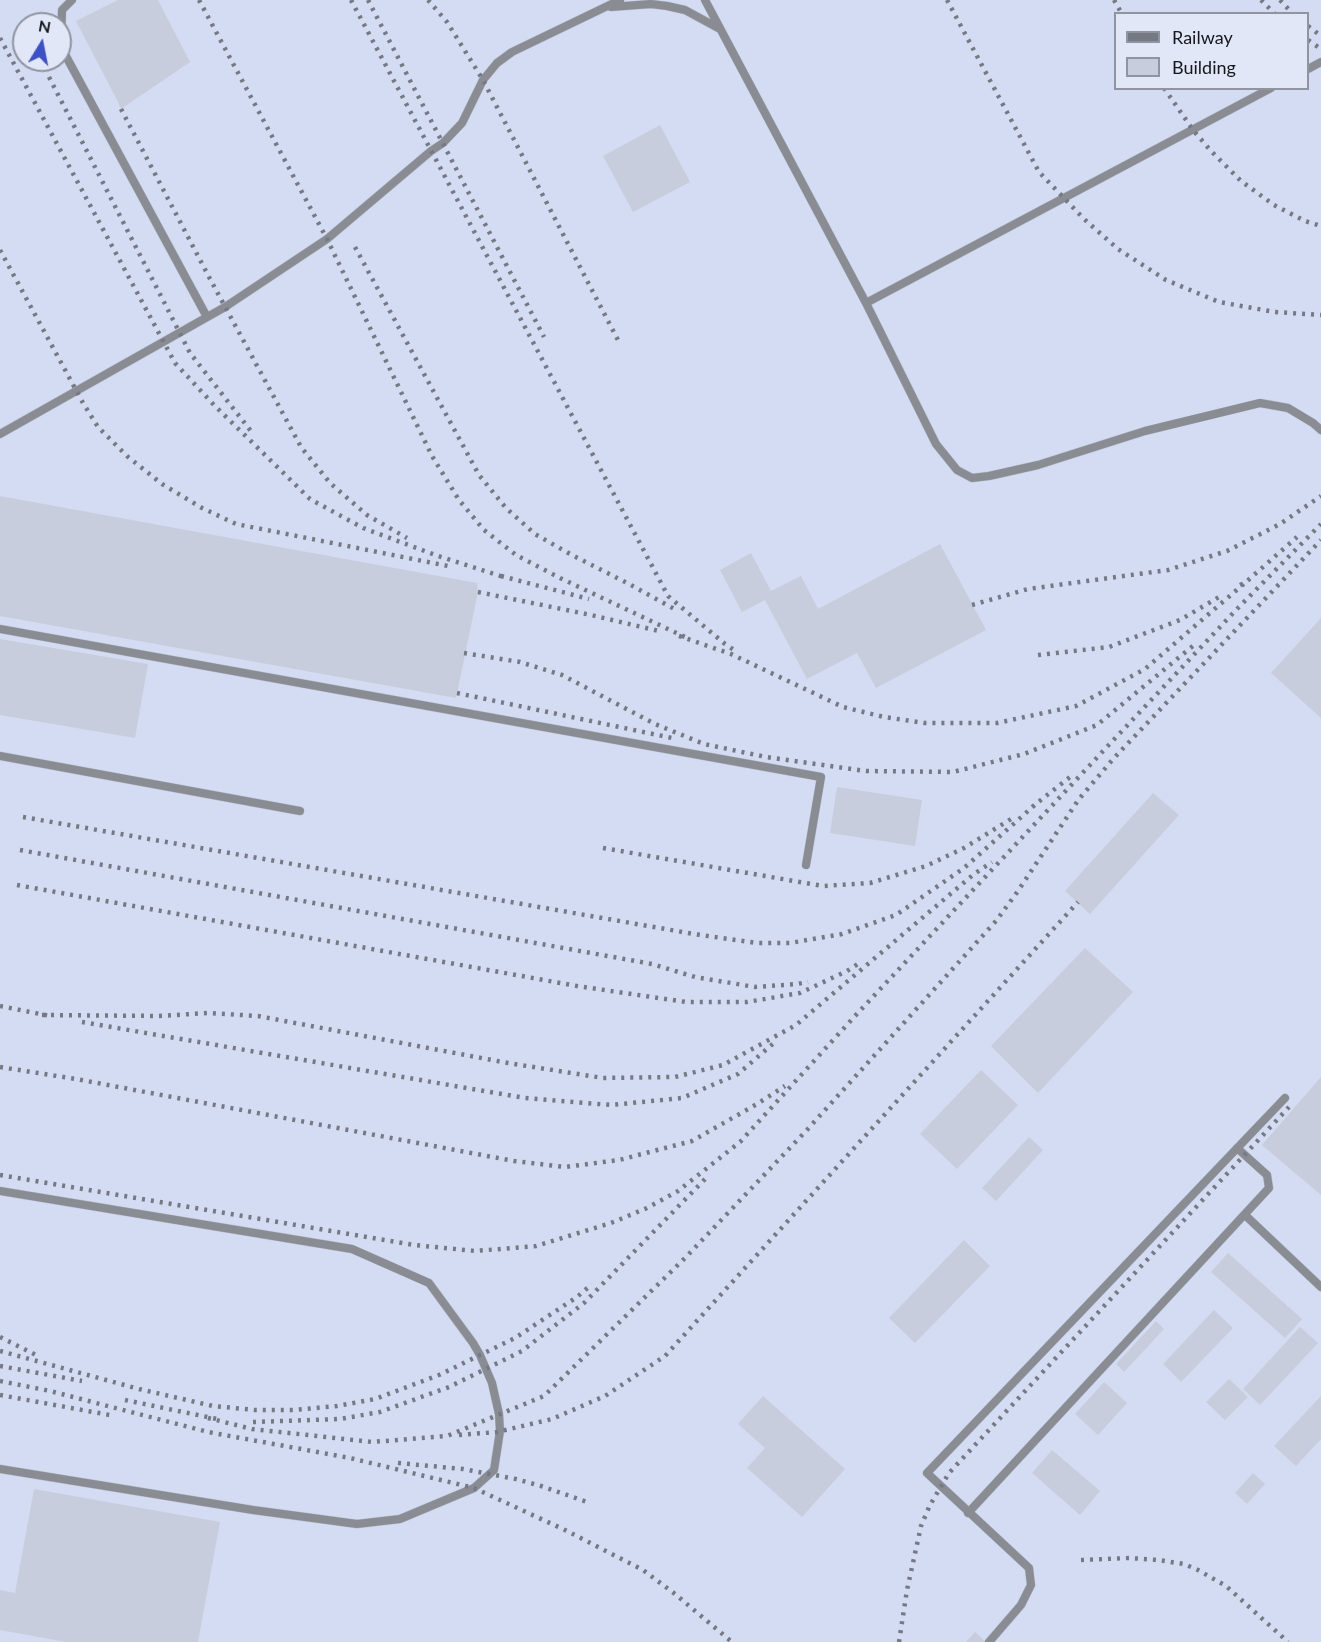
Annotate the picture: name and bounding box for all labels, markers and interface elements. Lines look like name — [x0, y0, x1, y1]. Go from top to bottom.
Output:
north arrow — [12, 12, 72, 72]
legend — [1114, 12, 1309, 90]
text: N — [37, 15, 53, 36]
text: Railway — [1172, 26, 1233, 48]
text: Building — [1172, 56, 1236, 78]

